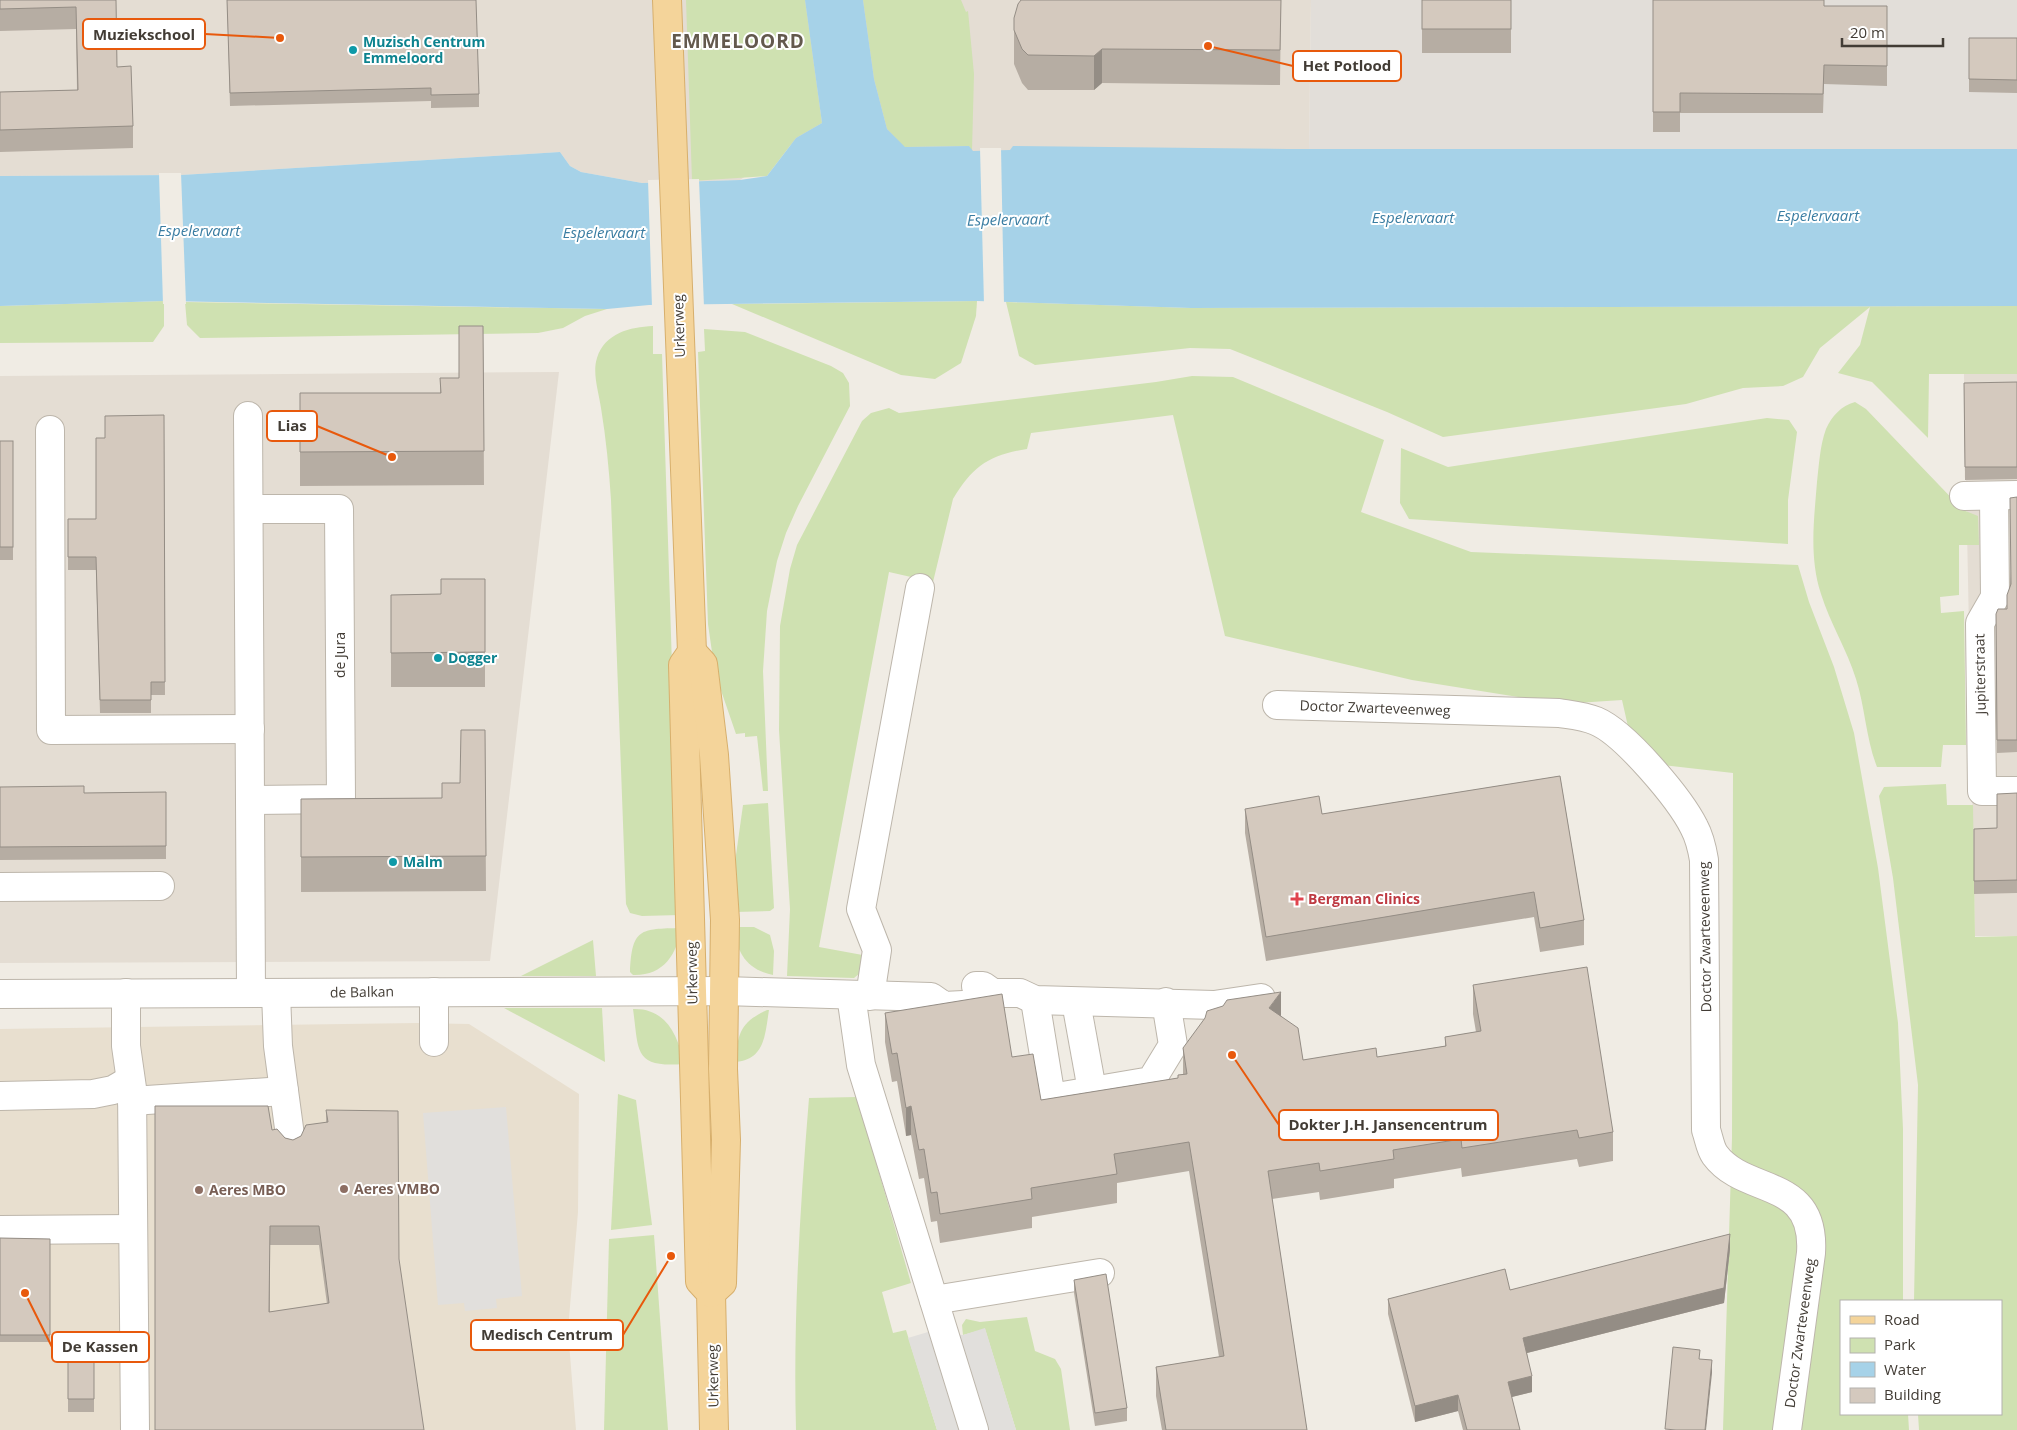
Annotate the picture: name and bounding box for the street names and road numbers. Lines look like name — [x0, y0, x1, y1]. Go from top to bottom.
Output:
street label: Urkerweg — [668, 294, 689, 358]
street label: de Jura — [330, 632, 349, 678]
street label: Jupiterstraat — [1969, 633, 1990, 717]
street label: Doctor Zwarteveenweg — [1299, 695, 1451, 720]
street label: Doctor Zwarteveenweg — [1694, 861, 1715, 1013]
street label: Urkerweg — [681, 941, 702, 1005]
street label: de Balkan — [330, 981, 394, 1002]
street label: Doctor Zwarteveenweg — [1780, 1257, 1819, 1409]
street label: Urkerweg — [702, 1344, 723, 1408]

